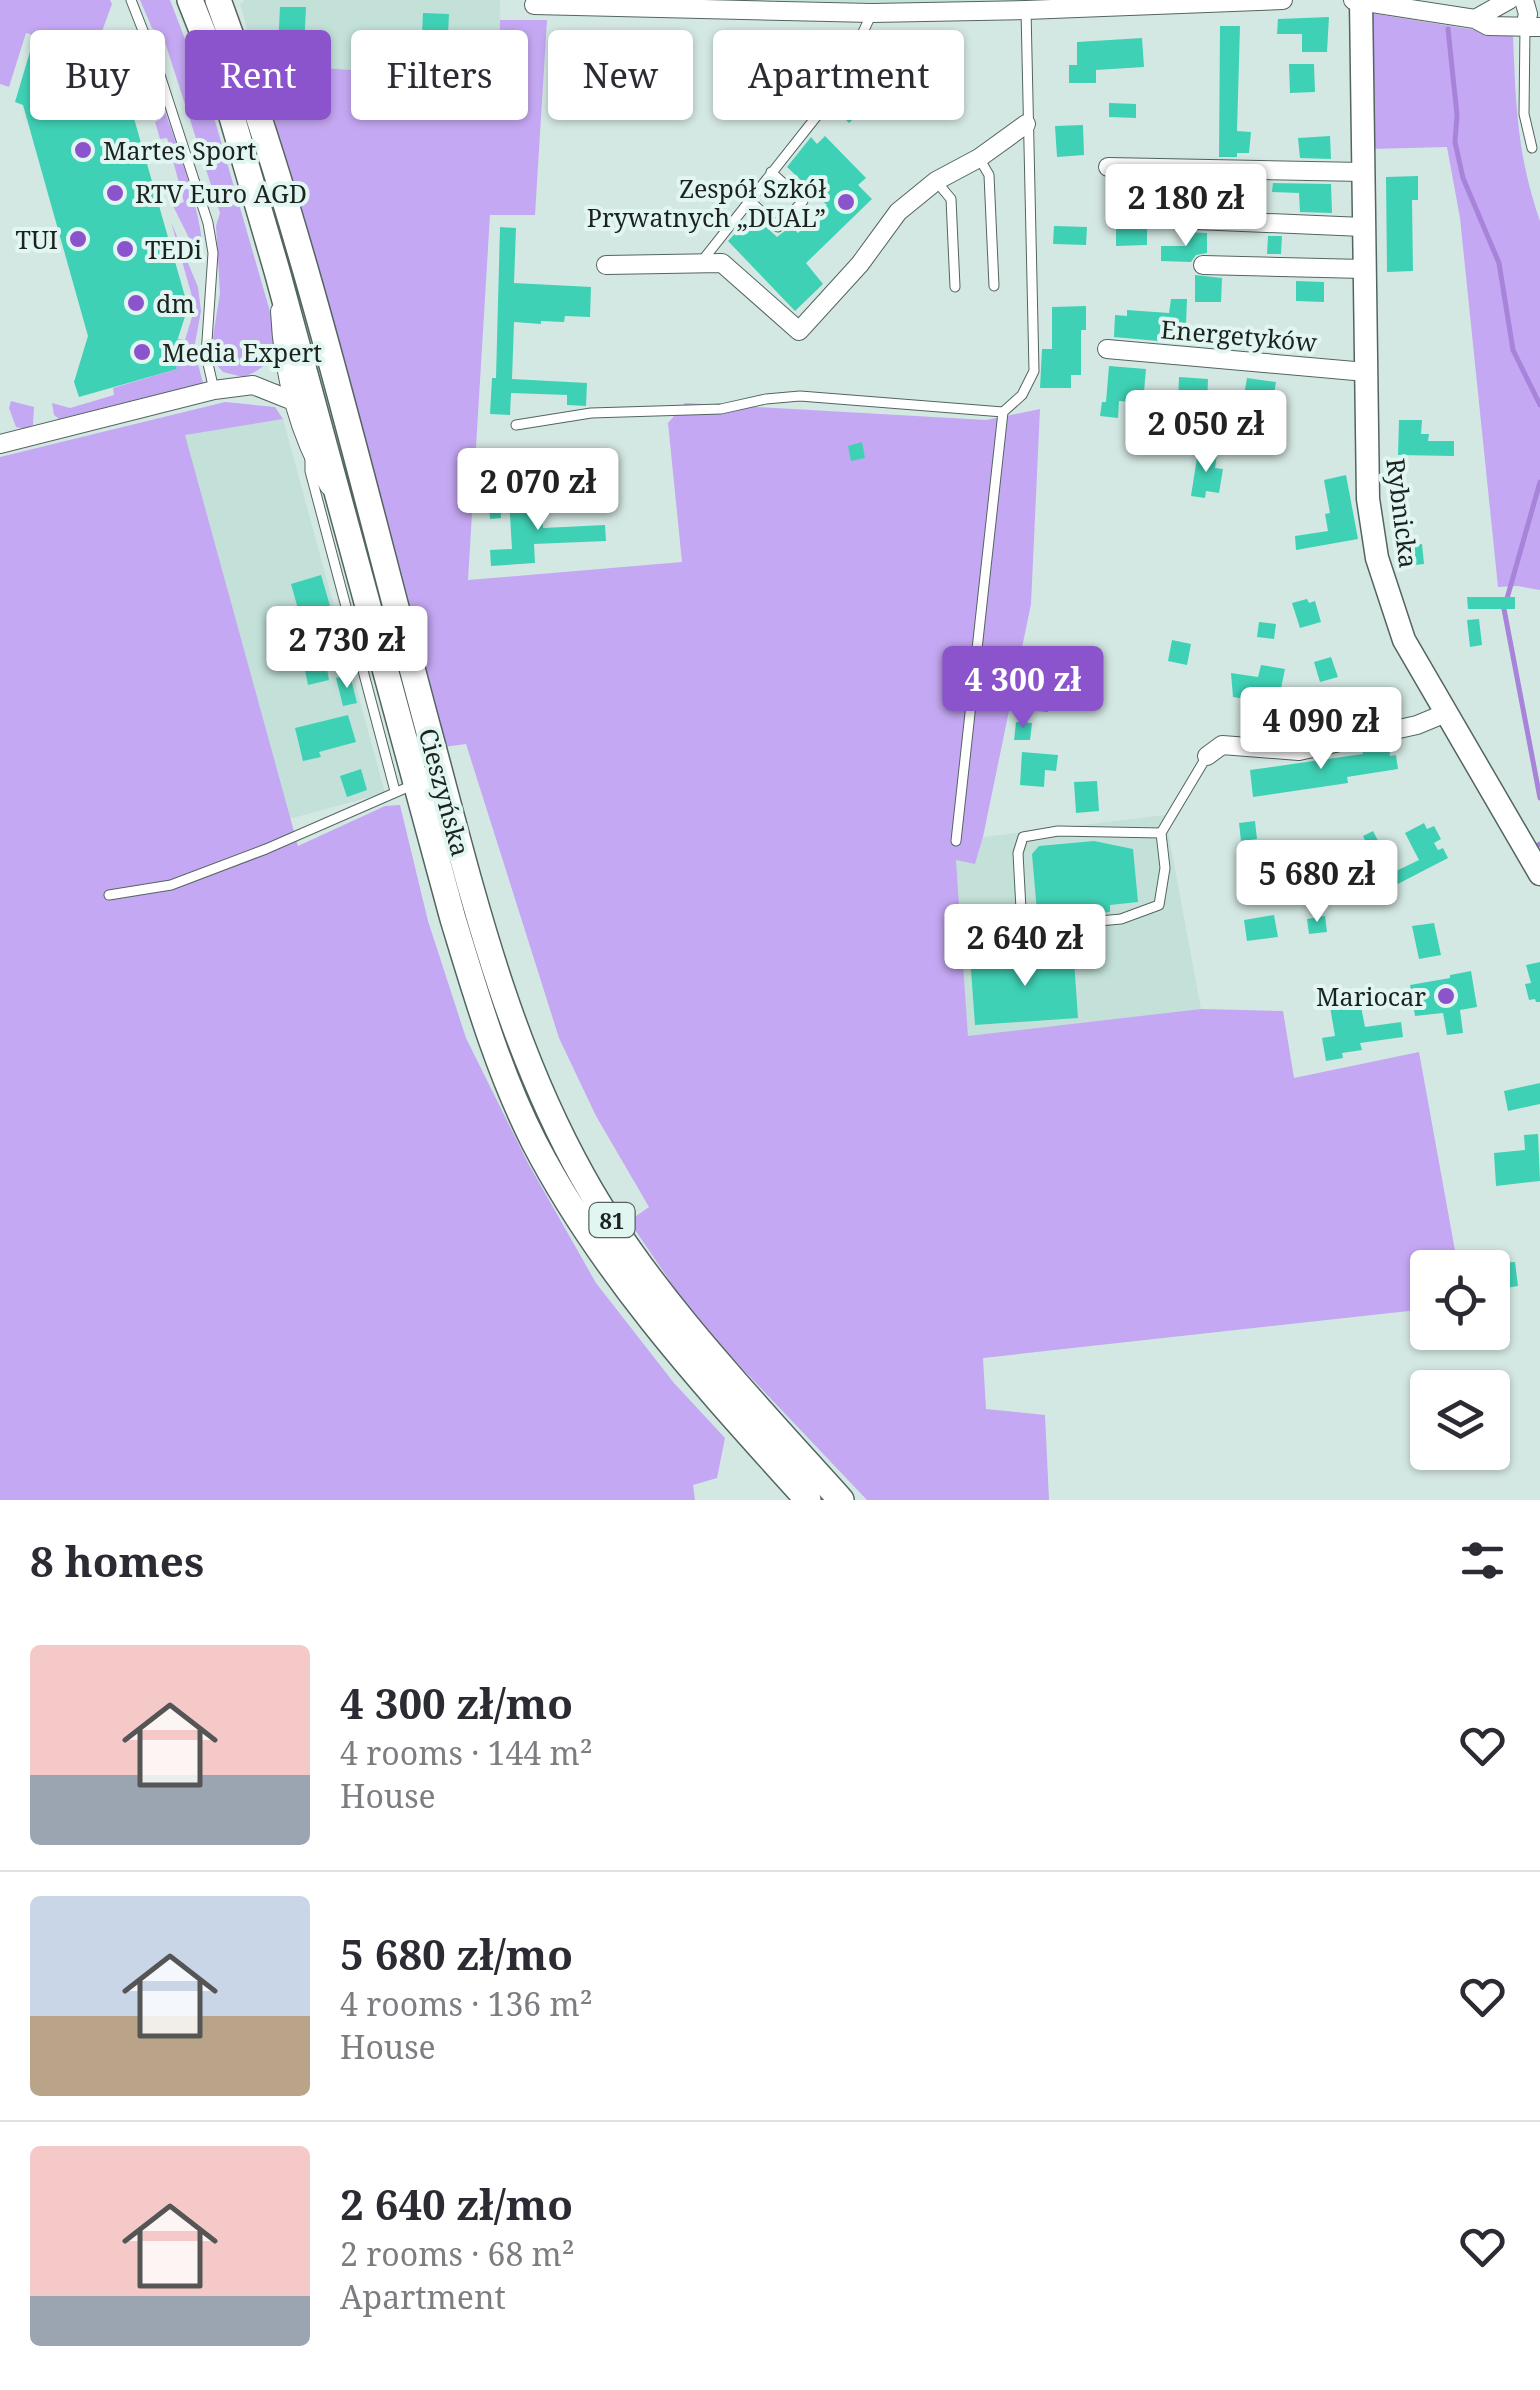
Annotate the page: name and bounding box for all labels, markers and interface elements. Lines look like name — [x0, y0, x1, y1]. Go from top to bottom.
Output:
chip: Buy — [30, 30, 165, 120]
chip: Rent — [185, 30, 331, 120]
chip: Filters — [351, 30, 528, 120]
chip: New — [548, 30, 693, 120]
chip: Apartment — [713, 30, 964, 120]
place label: Martes Sport — [103, 133, 256, 167]
marker: Martes Sport — [72, 139, 94, 161]
pin: 2 180 zł — [1083, 164, 1289, 249]
place label: Zespół Szkół Prywatnych „DUAL” — [587, 171, 826, 234]
text: 2 180 zł — [1127, 175, 1245, 218]
place label: RTV Euro AGD — [135, 176, 307, 210]
marker: RTV Euro AGD — [104, 182, 126, 204]
marker: Zespół Szkół Prywatnych „DUAL” — [835, 191, 857, 213]
place label: TUI — [16, 222, 58, 256]
marker: TUI — [67, 228, 89, 250]
place label: TEDi — [145, 232, 202, 266]
marker: TEDi — [114, 238, 136, 260]
place label: dm — [156, 286, 195, 320]
marker: dm — [125, 292, 147, 314]
street label: Energetyków — [1159, 311, 1319, 359]
place label: Media Expert — [162, 335, 322, 369]
marker: Media Expert — [131, 341, 153, 363]
pin: 2 050 zł — [1103, 390, 1309, 475]
text: 2 050 zł — [1147, 401, 1265, 444]
pin: 2 070 zł — [435, 448, 641, 533]
street label: Rybnicka — [1379, 456, 1427, 570]
text: 2 070 zł — [479, 459, 597, 502]
pin: 2 730 zł — [244, 606, 450, 691]
text: 2 730 zł — [288, 617, 406, 660]
pin: 4 300 zł — [920, 646, 1126, 731]
text: 4 300 zł — [964, 657, 1082, 700]
pin: 4 090 zł — [1218, 687, 1424, 772]
text: 4 090 zł — [1262, 698, 1380, 741]
street label: Cieszyńska — [412, 724, 478, 860]
pin: 5 680 zł — [1214, 840, 1420, 925]
text: 5 680 zł — [1258, 851, 1376, 894]
pin: 2 640 zł — [922, 904, 1128, 989]
text: 2 640 zł — [966, 915, 1084, 958]
place label: Mariocar — [1316, 979, 1426, 1013]
marker: Mariocar — [1435, 985, 1457, 1007]
road number: 81 — [590, 1203, 634, 1237]
map controls — [1410, 1250, 1510, 1470]
button: locate — [1410, 1250, 1510, 1350]
button: layers — [1410, 1370, 1510, 1470]
text: 8 homes — [30, 1532, 204, 1589]
icon: filters — [1455, 1533, 1510, 1588]
text: 4 300 zł/mo — [340, 1674, 573, 1731]
icon: home — [110, 1685, 230, 1805]
icon: heart — [1455, 1718, 1510, 1773]
text: 4 rooms · 144 m² — [340, 1731, 593, 1774]
text: House — [340, 1774, 436, 1817]
text: 5 680 zł/mo — [340, 1925, 573, 1982]
icon: home — [110, 1936, 230, 2056]
icon: heart — [1455, 1969, 1510, 2024]
text: 4 rooms · 136 m² — [340, 1982, 593, 2025]
text: House — [340, 2025, 436, 2068]
text: 2 640 zł/mo — [340, 2175, 573, 2232]
icon: home — [110, 2186, 230, 2306]
icon: heart — [1455, 2219, 1510, 2274]
text: 2 rooms · 68 m² — [340, 2232, 575, 2275]
text: Apartment — [340, 2275, 506, 2318]

